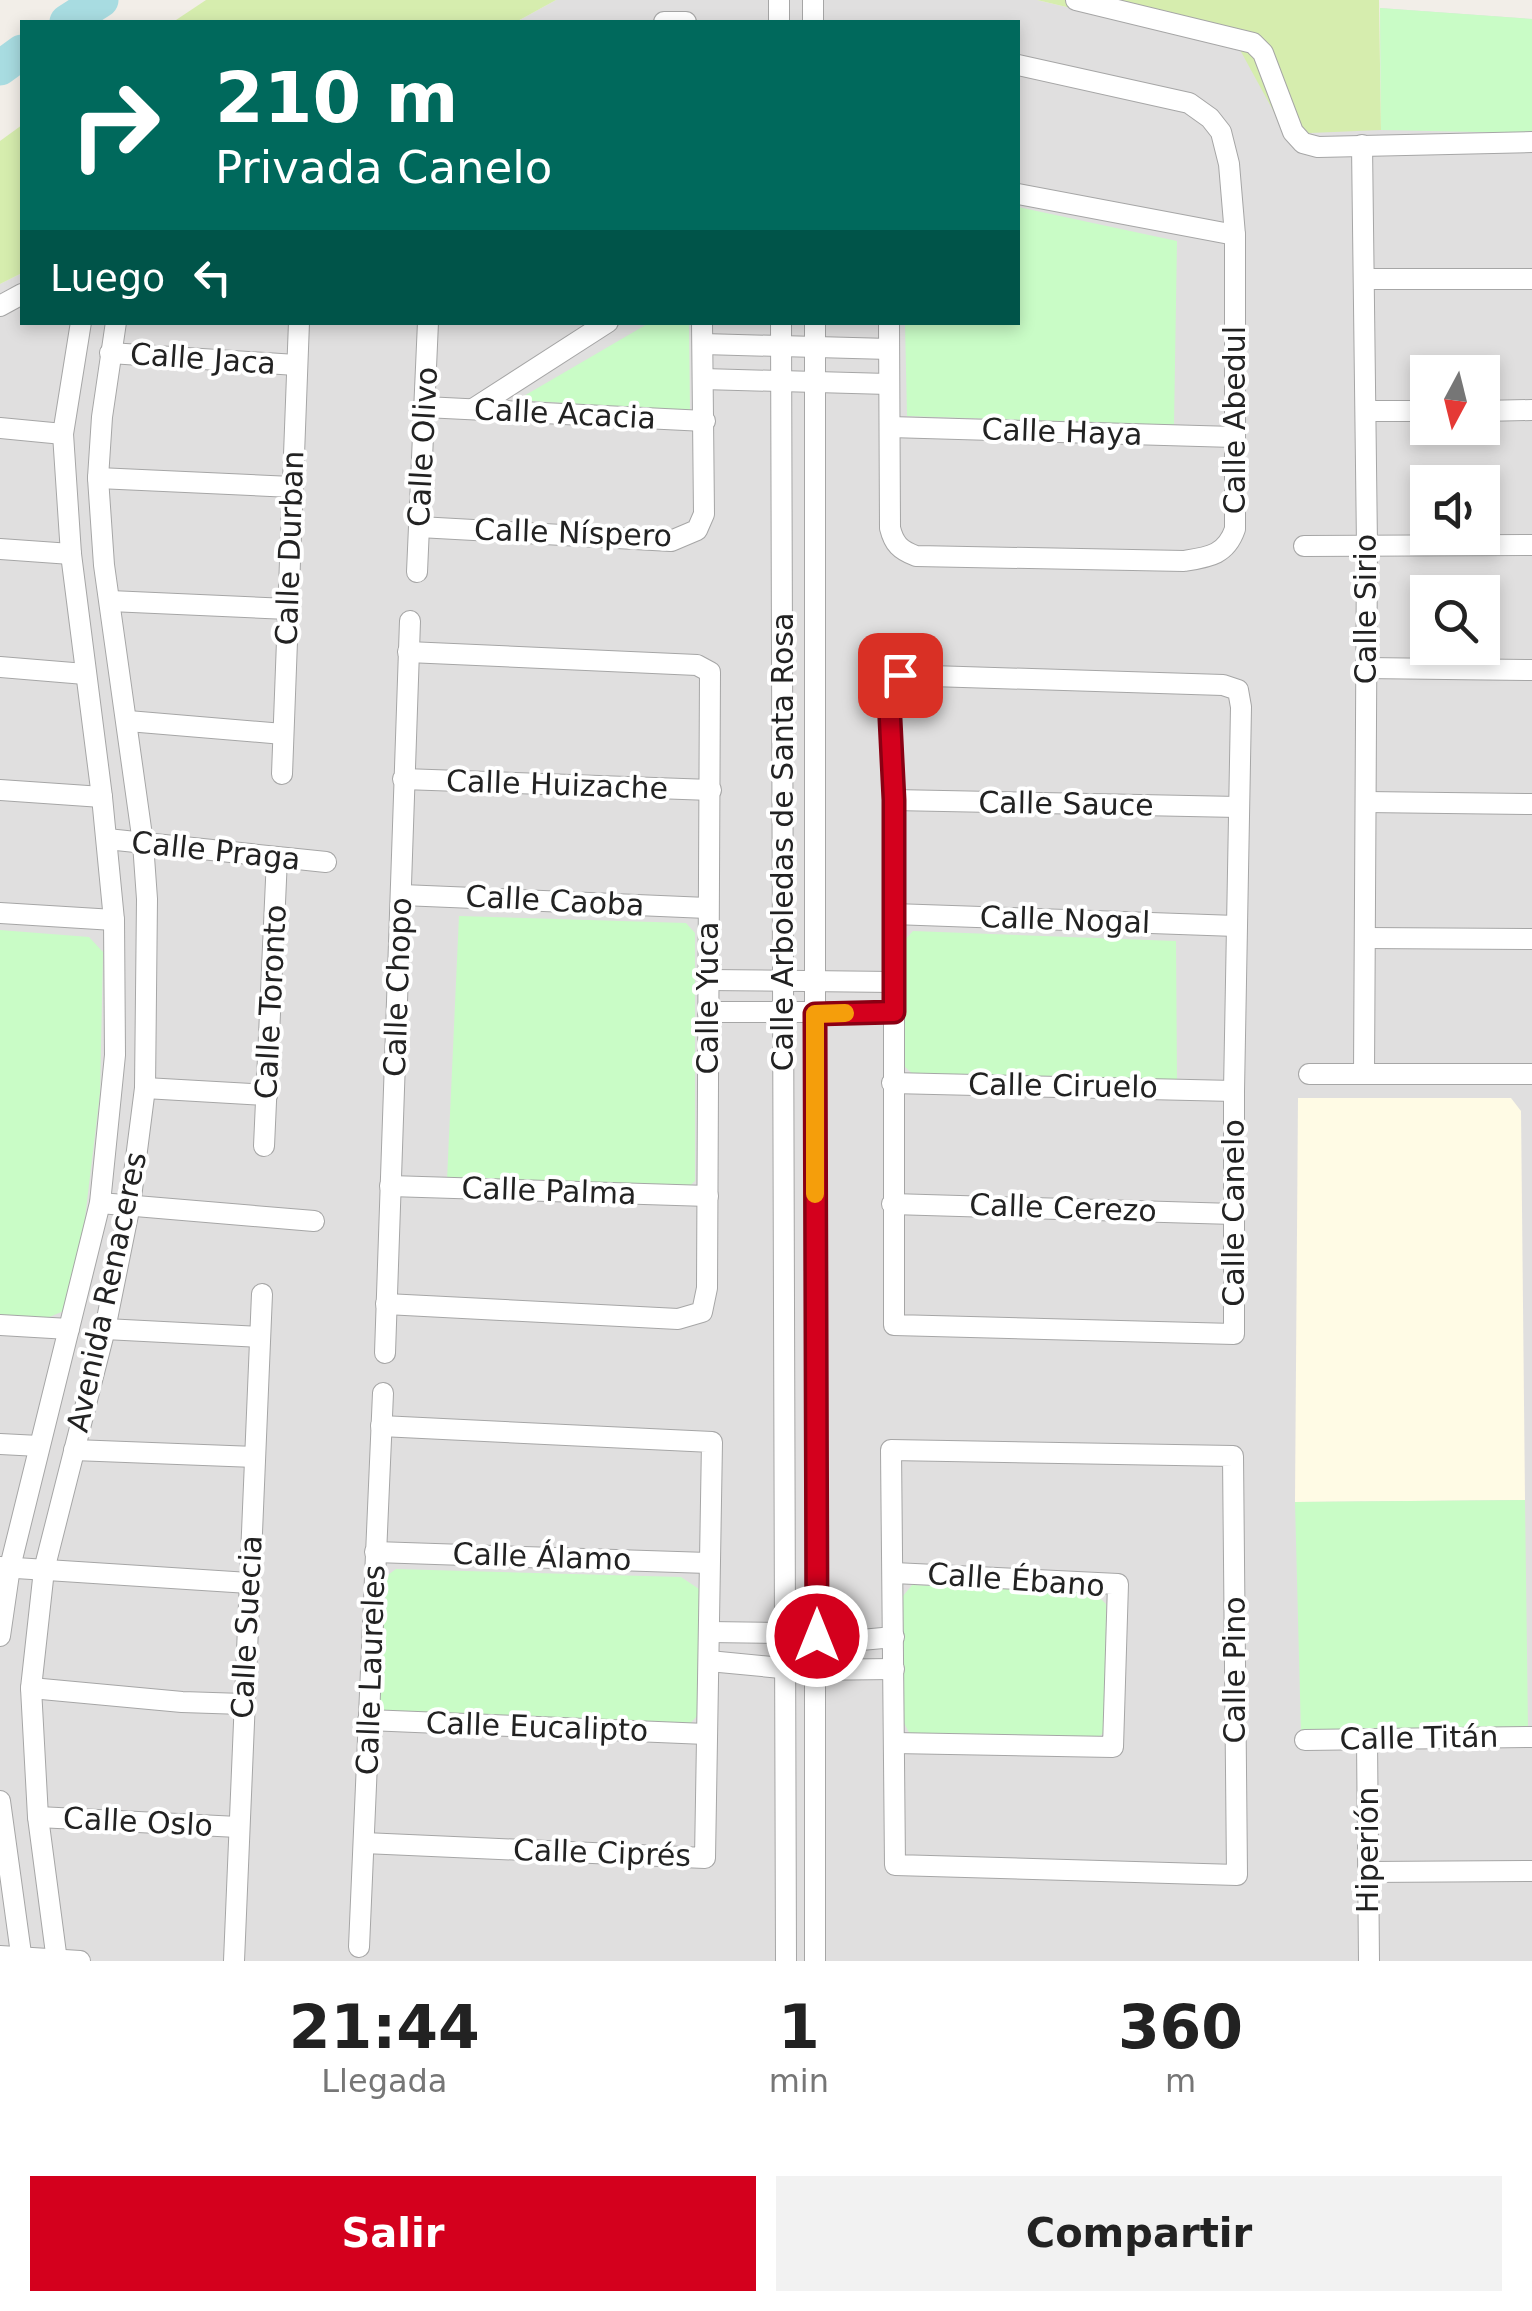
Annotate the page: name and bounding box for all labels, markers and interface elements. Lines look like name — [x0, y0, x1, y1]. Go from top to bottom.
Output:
text: 210 m — [215, 57, 458, 139]
icon: right — [50, 60, 180, 190]
text: Privada Canelo — [215, 141, 552, 194]
icon: left — [185, 250, 240, 305]
text: Luego — [50, 256, 165, 300]
street label: Calle Abedul — [1217, 326, 1252, 514]
street label: Calle Jaca — [129, 336, 277, 381]
north arrow — [1410, 355, 1500, 445]
map controls — [1410, 355, 1500, 665]
street label: Calle Olivo — [401, 366, 444, 528]
street label: Calle Acacia — [473, 391, 657, 436]
street label: Calle Haya — [981, 411, 1143, 452]
street label: Calle Durban — [269, 450, 310, 646]
button: sound — [1410, 465, 1500, 555]
street label: Calle Níspero — [473, 512, 673, 553]
street label: Calle Sirio — [1348, 534, 1383, 684]
button: search — [1410, 575, 1500, 665]
street label: Calle Arboledas de Santa Rosa — [765, 613, 800, 1071]
pin — [858, 633, 943, 718]
icon: arrive — [873, 648, 928, 703]
street label: Calle Huizache — [445, 763, 669, 806]
street label: Calle Sauce — [978, 784, 1154, 823]
street label: Calle Praga — [130, 824, 302, 877]
street label: Calle Caoba — [465, 878, 645, 923]
street label: Calle Chopo — [377, 897, 418, 1077]
street label: Calle Nogal — [979, 899, 1151, 940]
street label: Calle Toronto — [248, 904, 293, 1100]
street label: Calle Yuca — [690, 922, 725, 1074]
street label: Calle Ciruelo — [968, 1066, 1158, 1105]
street label: Calle Canelo — [1216, 1119, 1251, 1307]
street label: Avenida Renaceres — [60, 1149, 153, 1435]
street label: Calle Palma — [461, 1170, 637, 1211]
street label: Calle Cerezo — [969, 1187, 1157, 1228]
street label: Calle Suecia — [224, 1534, 269, 1720]
street label: Calle Álamo — [452, 1536, 632, 1577]
street label: Calle Ébano — [926, 1556, 1106, 1603]
street label: Calle Laureles — [349, 1564, 392, 1776]
position arrow — [765, 1584, 869, 1688]
street label: Calle Pino — [1217, 1596, 1252, 1744]
street label: Calle Eucalipto — [425, 1705, 649, 1748]
street label: Calle Titán — [1339, 1719, 1499, 1756]
street label: Hiperión — [1350, 1787, 1385, 1913]
street label: Calle Oslo — [62, 1800, 214, 1843]
street label: Calle Ciprés — [512, 1832, 692, 1873]
text: 21:44 — [289, 1992, 480, 2062]
text: 1 — [778, 1992, 820, 2062]
text: 360 — [1118, 1992, 1243, 2062]
text: Llegada — [321, 2062, 447, 2100]
text: min — [769, 2062, 829, 2100]
text: m — [1165, 2062, 1196, 2100]
button: Salir — [30, 2176, 756, 2291]
button: Compartir — [776, 2176, 1502, 2291]

